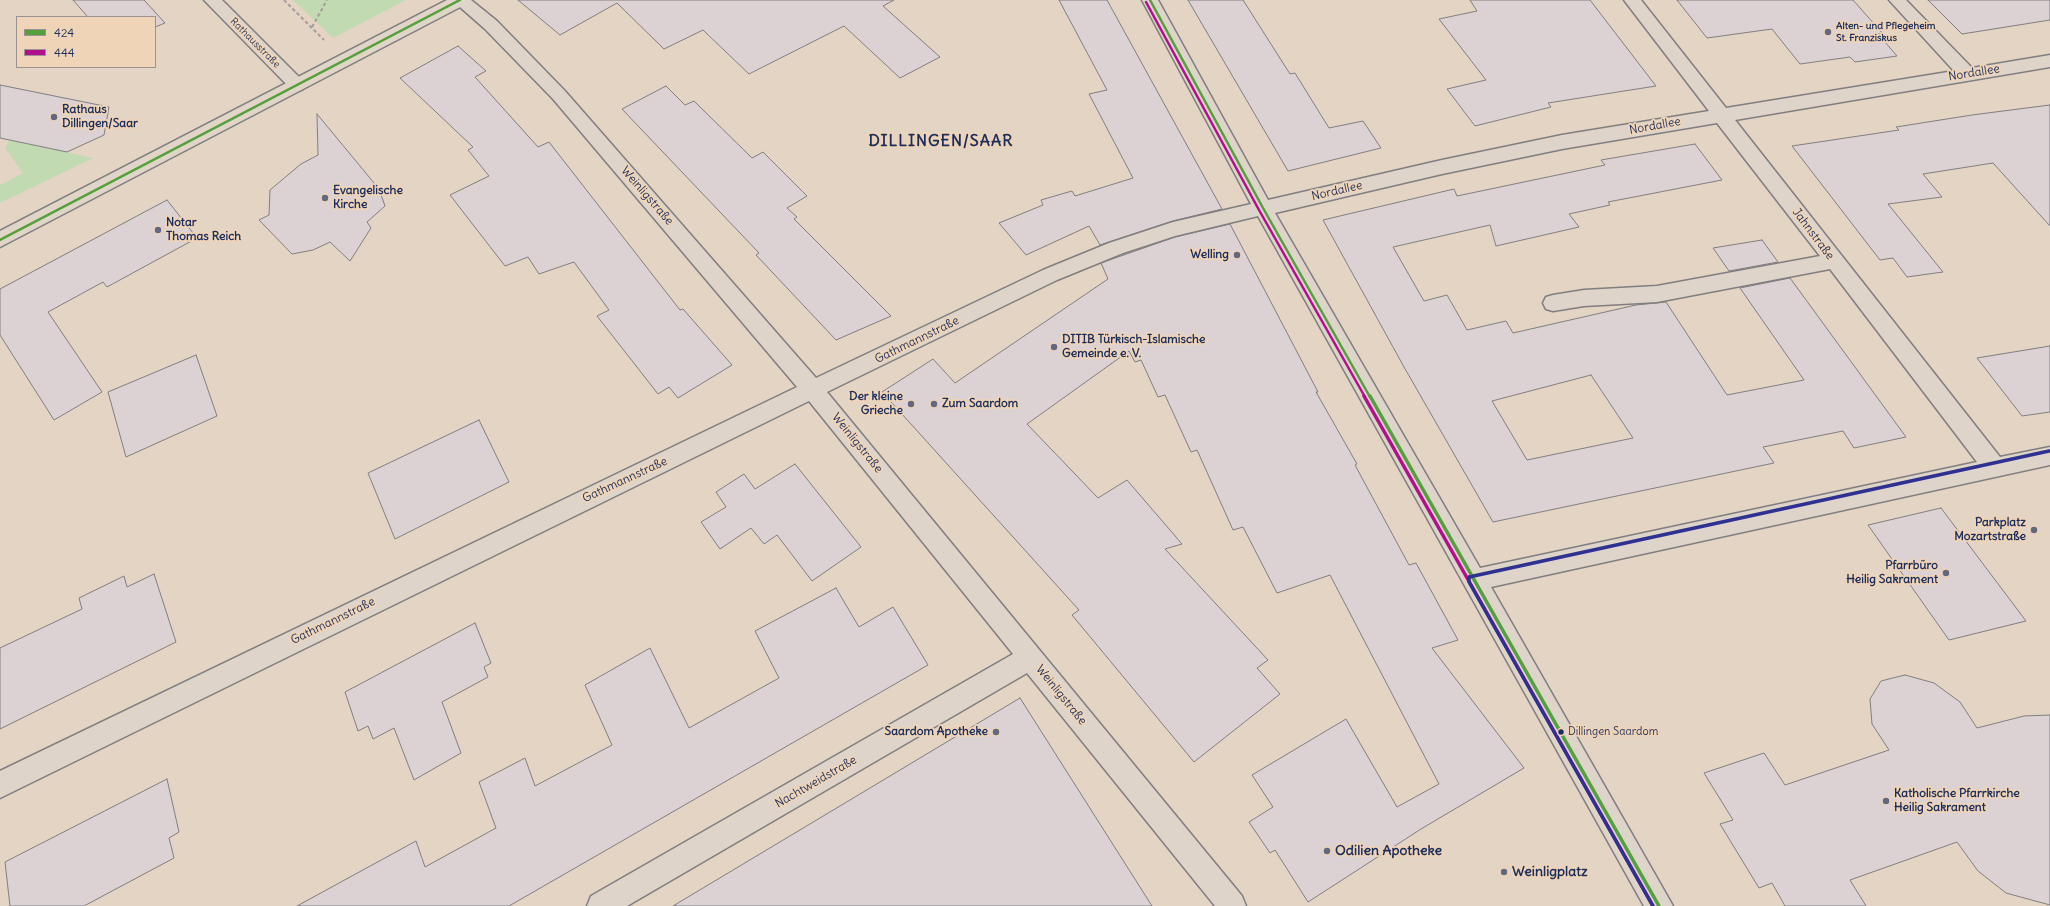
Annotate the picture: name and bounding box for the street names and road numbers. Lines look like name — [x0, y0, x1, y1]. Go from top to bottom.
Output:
street label: Rathausstraße — [228, 16, 282, 70]
street label: Nordallee — [1947, 62, 2001, 84]
street label: Nordallee — [1628, 114, 1682, 138]
street label: Weinligstraße — [618, 164, 676, 228]
street label: Nordallee — [1310, 178, 1364, 204]
street label: Jahnstraße — [1789, 205, 1837, 263]
street label: Gathmannstraße — [873, 313, 961, 367]
street label: Weinligstraße — [829, 410, 885, 476]
street label: Gathmannstraße — [580, 454, 670, 506]
street label: Gathmannstraße — [289, 594, 377, 648]
street label: Weinligstraße — [1033, 662, 1089, 728]
street label: Nachtweidstraße — [773, 753, 859, 811]

